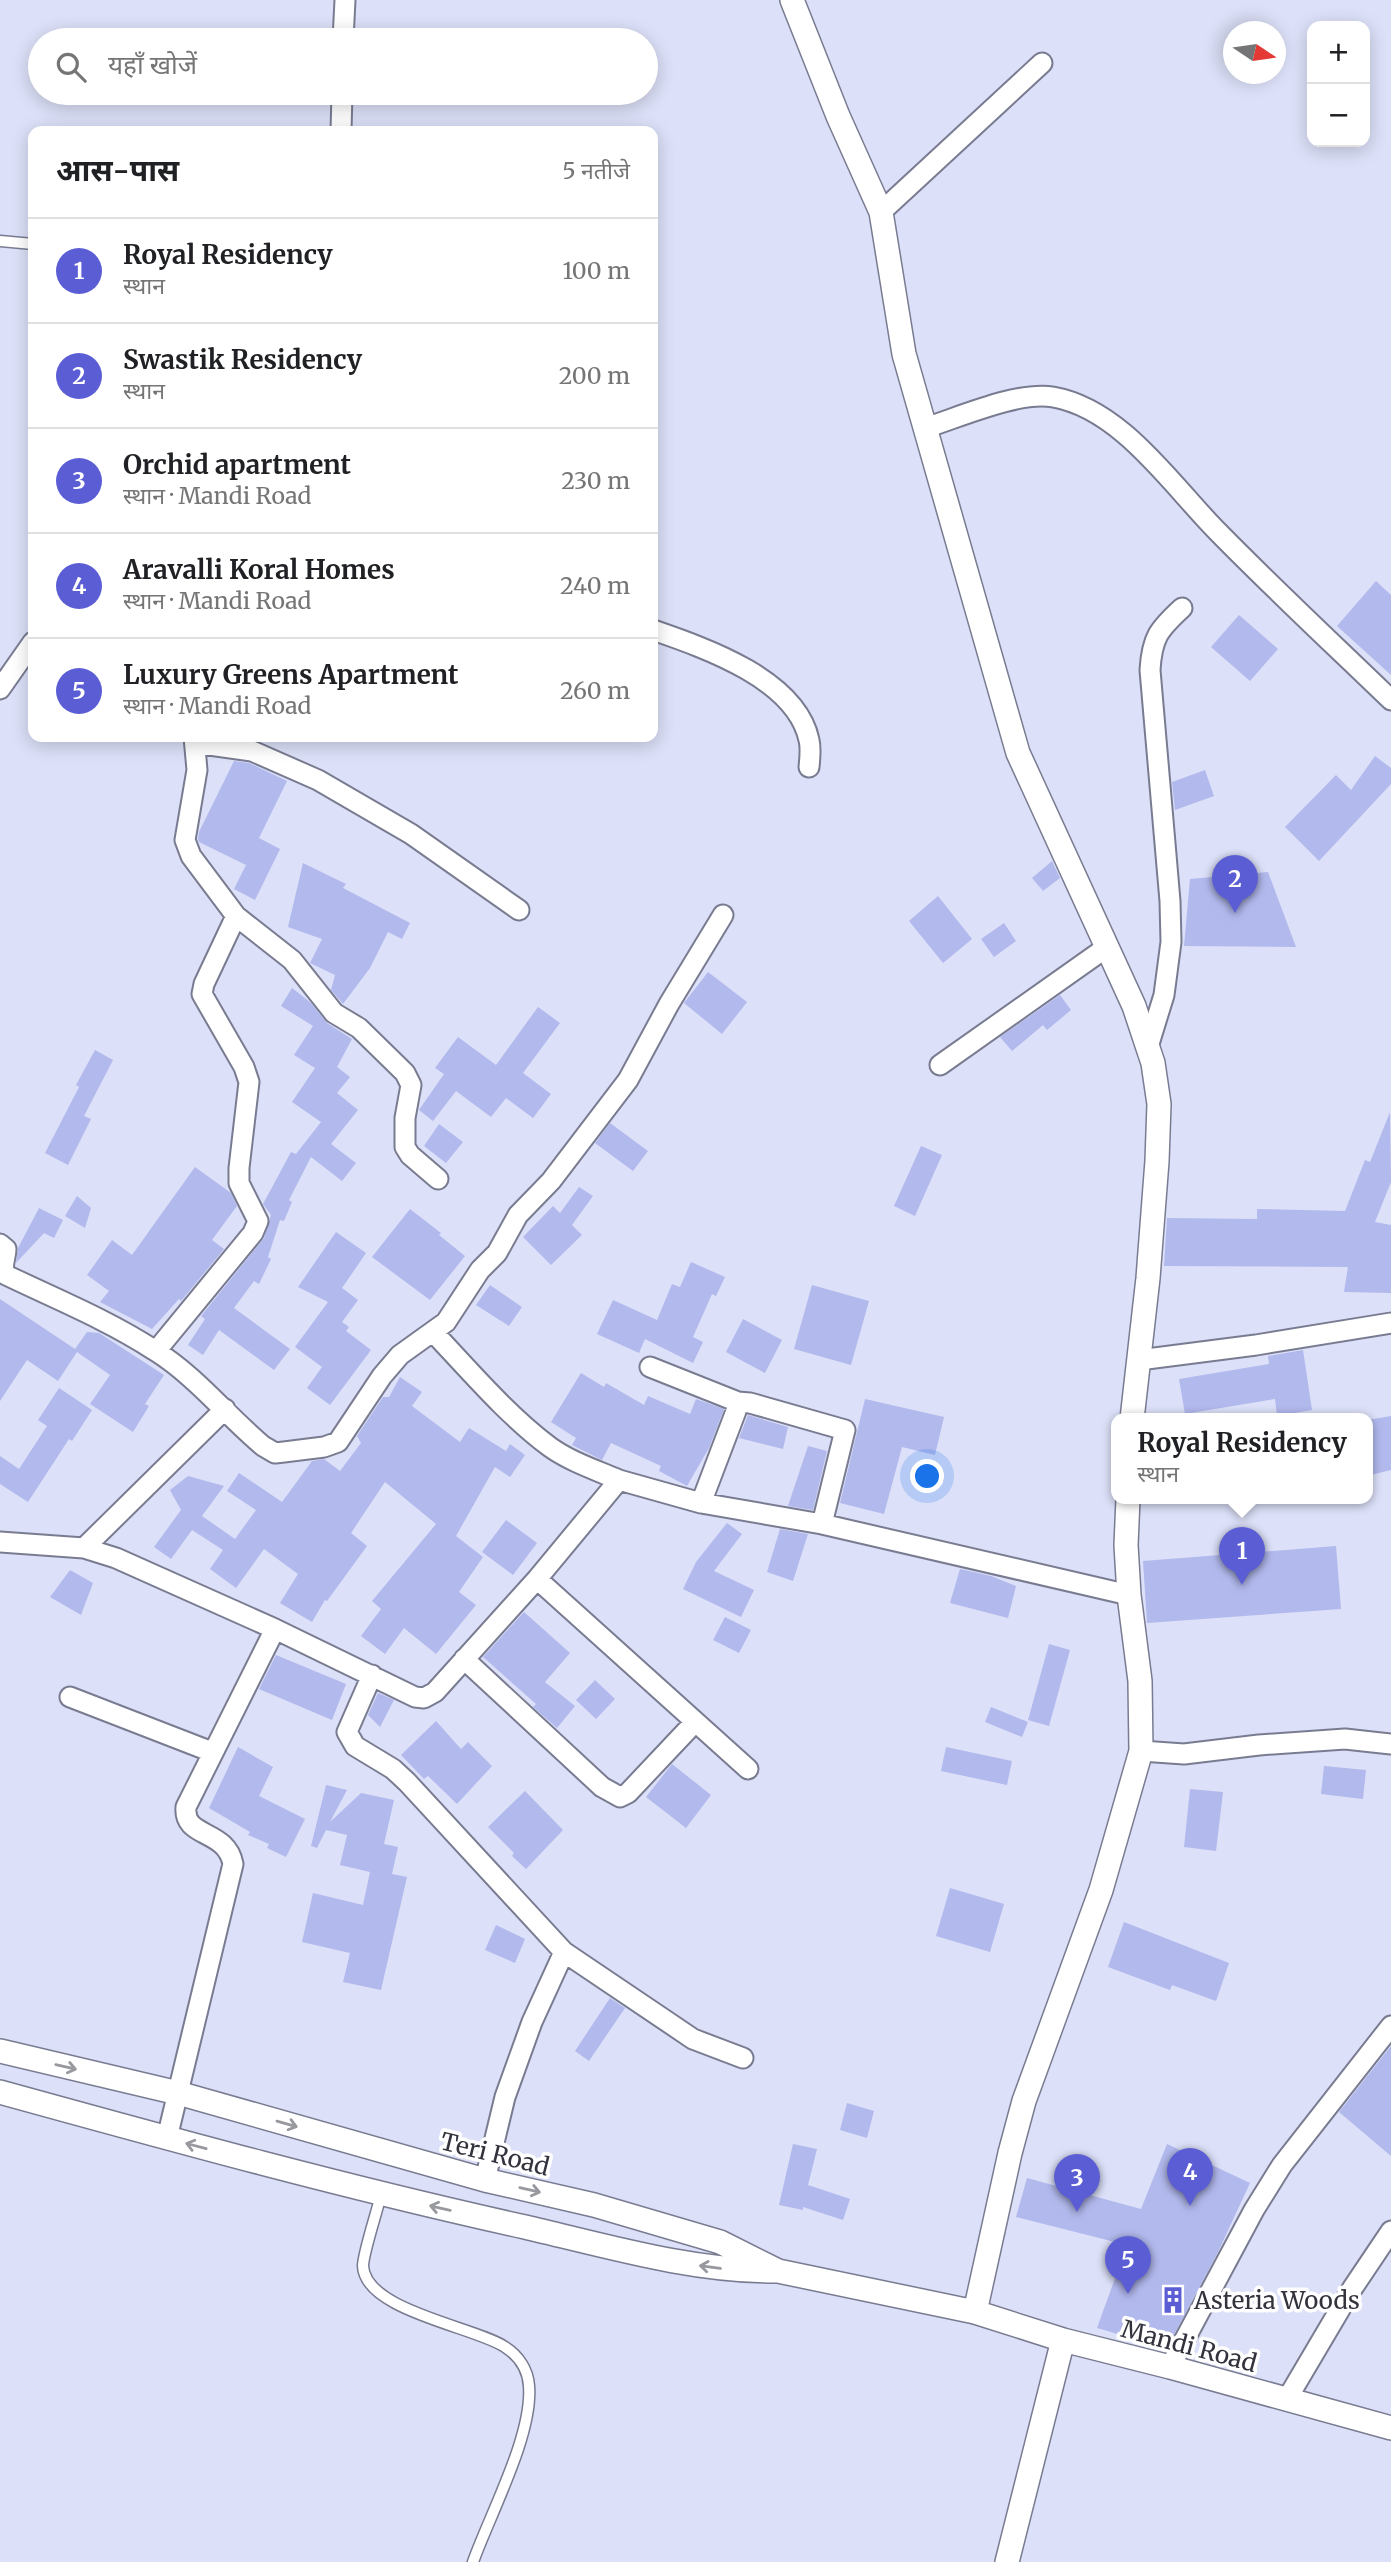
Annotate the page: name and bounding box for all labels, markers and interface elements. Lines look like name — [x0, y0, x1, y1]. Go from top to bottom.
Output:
north arrow — [1223, 21, 1286, 84]
map controls — [1307, 21, 1370, 147]
button: + — [1307, 21, 1370, 84]
search box — [28, 28, 658, 105]
icon: search — [52, 48, 90, 86]
text: यहाँ खोजें — [108, 48, 197, 81]
button: − — [1307, 84, 1370, 147]
text: आस-पास — [56, 151, 179, 189]
text: 5 नतीजे — [562, 156, 630, 185]
text: Royal Residency — [123, 238, 333, 271]
text: 1 — [74, 256, 84, 285]
text: 100 m — [562, 256, 630, 285]
text: स्थान — [123, 271, 165, 300]
text: Swastik Residency — [123, 343, 362, 376]
text: 2 — [72, 361, 86, 390]
text: 200 m — [559, 361, 630, 390]
text: स्थान — [123, 376, 165, 405]
text: Orchid apartment — [123, 448, 351, 481]
text: 3 — [72, 466, 86, 495]
text: 230 m — [561, 466, 630, 495]
text: स्थान · Mandi Road — [123, 481, 311, 510]
text: Aravalli Koral Homes — [123, 553, 395, 586]
text: 4 — [72, 571, 86, 600]
text: 240 m — [560, 571, 630, 600]
text: स्थान · Mandi Road — [123, 586, 311, 615]
text: Luxury Greens Apartment — [123, 658, 459, 691]
text: 5 — [72, 676, 86, 705]
text: 260 m — [560, 676, 630, 705]
text: स्थान · Mandi Road — [123, 691, 311, 720]
pin: 2 — [1212, 855, 1258, 913]
popup — [1111, 1413, 1373, 1504]
text: Royal Residency — [1137, 1426, 1347, 1459]
your location — [910, 1459, 944, 1493]
text: स्थान — [1137, 1459, 1179, 1488]
pin: 1 — [1219, 1527, 1265, 1585]
one-way arrow — [54, 2060, 77, 2074]
one-way arrow — [275, 2118, 297, 2131]
street label: Teri Road — [437, 2126, 553, 2182]
one-way arrow — [185, 2139, 208, 2152]
pin: 4 — [1167, 2148, 1213, 2206]
pin: 3 — [1054, 2154, 1100, 2212]
one-way arrow — [518, 2184, 540, 2197]
one-way arrow — [429, 2201, 452, 2215]
pin: 5 — [1105, 2236, 1151, 2294]
one-way arrow — [700, 2260, 722, 2273]
building icon: Asteria Woods — [1158, 2285, 1188, 2315]
place label: Asteria Woods — [1193, 2285, 1360, 2316]
street label: Mandi Road — [1118, 2313, 1260, 2379]

